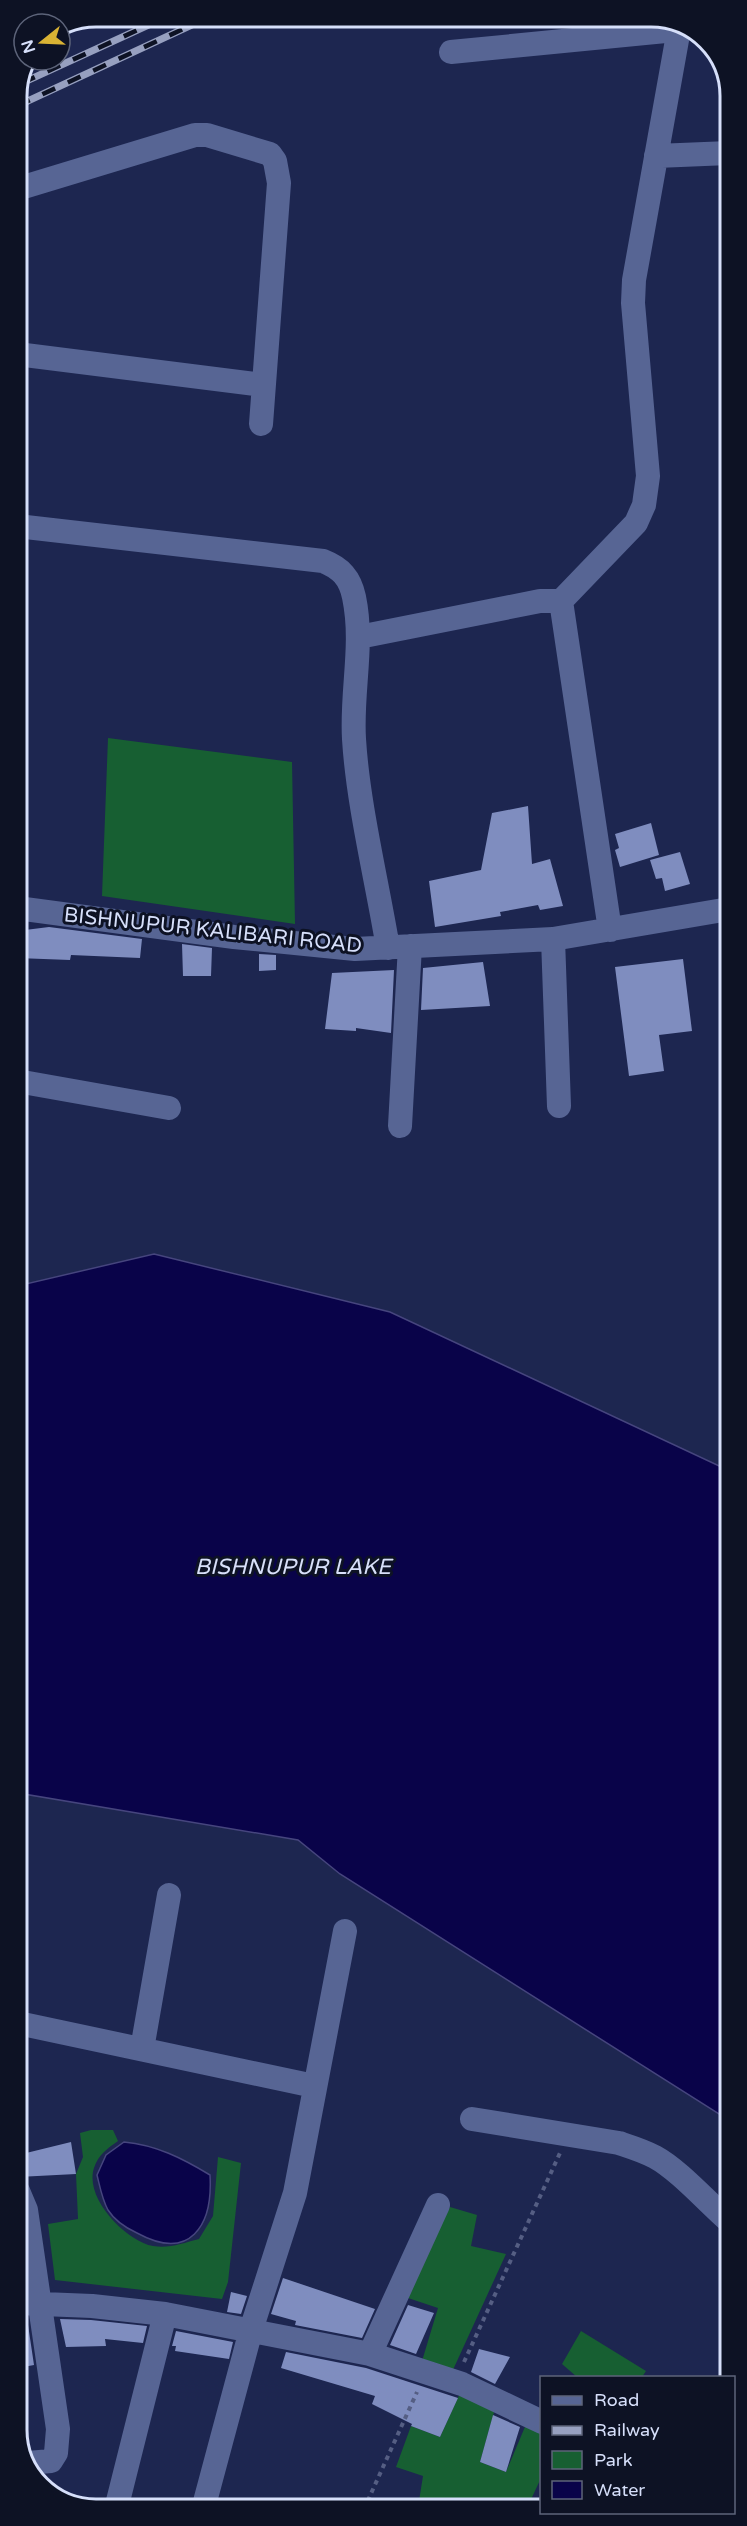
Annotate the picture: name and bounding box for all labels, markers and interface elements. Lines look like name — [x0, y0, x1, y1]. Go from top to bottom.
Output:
north arrow — [12, 12, 72, 72]
text: N — [17, 37, 40, 56]
street label: BISHNUPUR KALIBARI ROAD — [63, 902, 363, 959]
water label: BISHNUPUR LAKE — [195, 1554, 394, 1580]
legend — [540, 2376, 735, 2514]
text: Road — [594, 2389, 639, 2411]
text: Railway — [594, 2419, 660, 2441]
text: Park — [594, 2449, 633, 2471]
text: Water — [594, 2479, 645, 2501]

